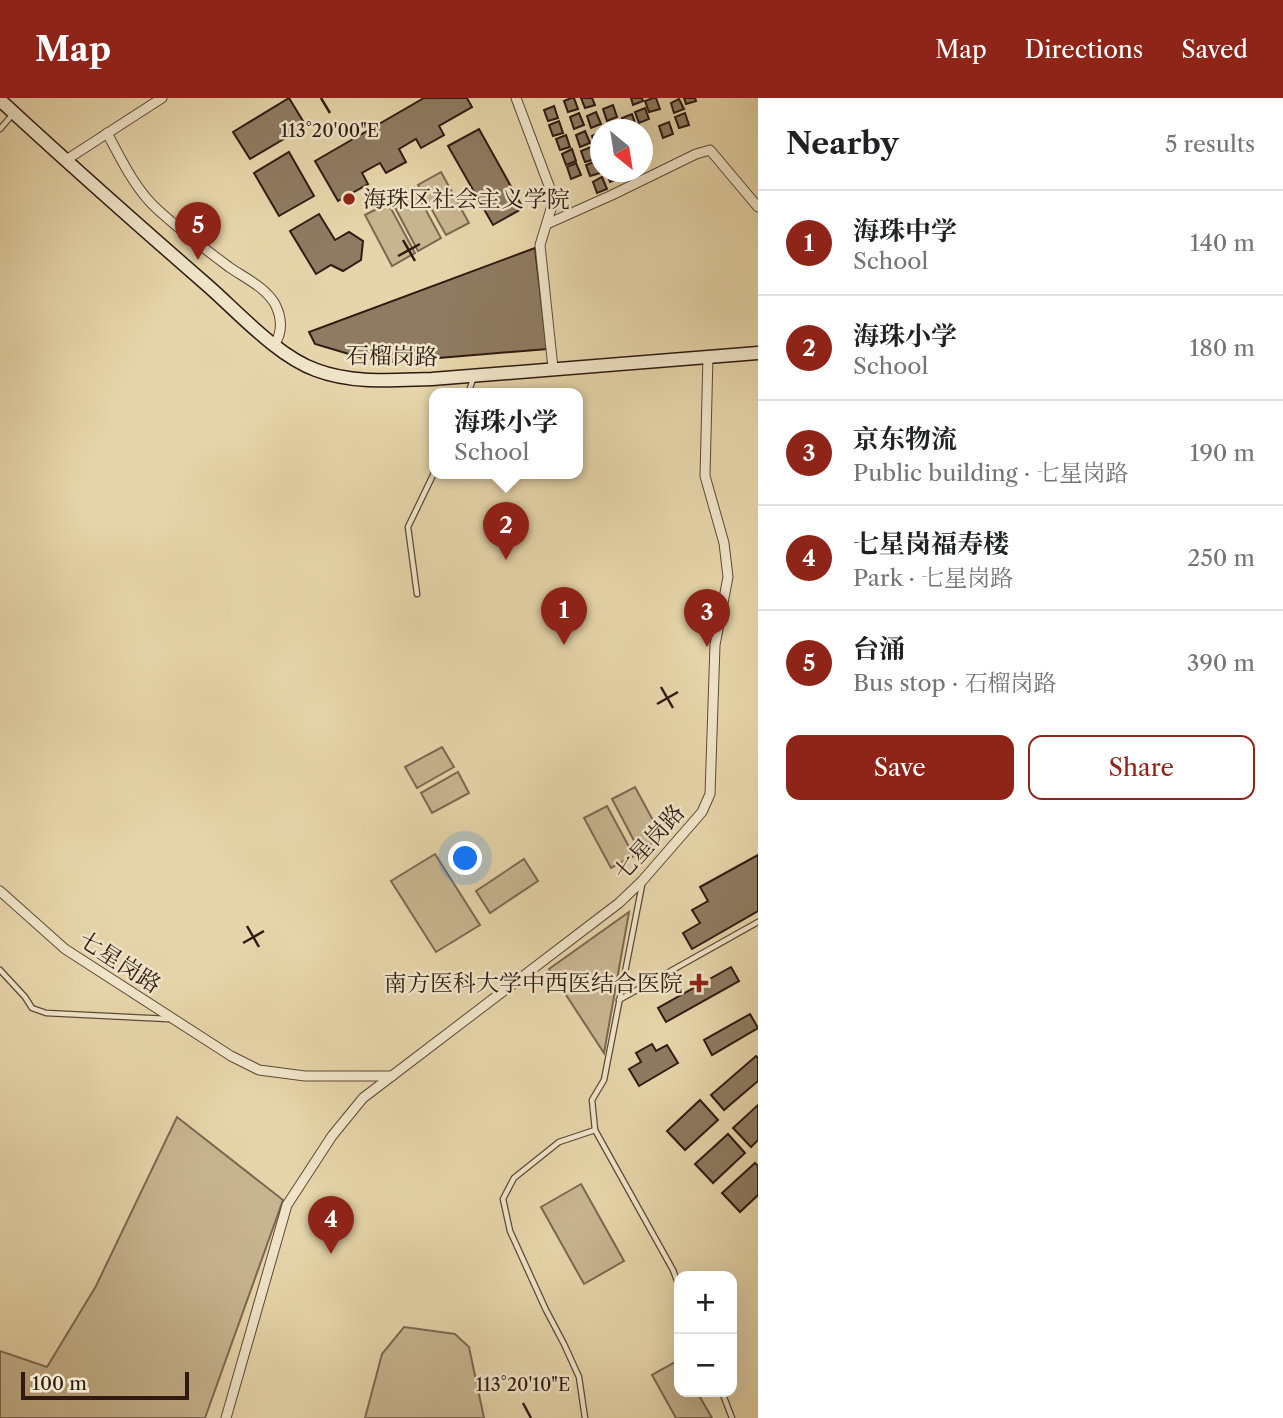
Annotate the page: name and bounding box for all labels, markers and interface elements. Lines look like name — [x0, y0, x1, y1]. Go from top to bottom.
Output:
text: Map — [35, 29, 111, 70]
text: Map — [935, 35, 987, 64]
text: Directions — [1025, 35, 1143, 64]
text: Saved — [1181, 35, 1248, 64]
north arrow — [590, 119, 653, 182]
text: 113°20'00"E — [281, 120, 379, 142]
text: Nearby — [786, 125, 899, 162]
text: 5 results — [1165, 130, 1255, 158]
place label: 海珠区社会主义学院 — [363, 185, 570, 213]
marker: 海珠区社会主义学院 — [341, 191, 357, 207]
pin: 5 — [175, 202, 221, 260]
text: 海珠中学 — [853, 215, 957, 247]
text: 1 — [804, 229, 814, 257]
text: 140 m — [1190, 229, 1255, 257]
text: School — [853, 247, 928, 275]
text: 海珠小学 — [853, 320, 957, 352]
text: 2 — [802, 334, 816, 362]
text: 180 m — [1190, 334, 1255, 362]
street label: 石榴岗路 — [346, 341, 438, 371]
text: School — [853, 352, 928, 380]
popup — [429, 388, 583, 479]
text: 海珠小学 — [454, 406, 558, 438]
text: 京东物流 — [853, 423, 957, 455]
text: School — [454, 438, 529, 466]
text: 3 — [803, 439, 816, 467]
text: 190 m — [1190, 439, 1255, 467]
text: Public building · 七星岗路 — [853, 459, 1128, 487]
pin: 2 — [483, 502, 529, 560]
text: 七星岗福寿楼 — [853, 528, 1009, 560]
text: 4 — [802, 544, 816, 572]
text: 250 m — [1187, 544, 1255, 572]
text: Park · 七星岗路 — [853, 564, 1013, 592]
pin: 1 — [541, 587, 587, 645]
pin: 3 — [684, 589, 730, 647]
text: 台涌 — [853, 633, 905, 665]
text: 5 — [803, 649, 815, 677]
text: 390 m — [1187, 649, 1255, 677]
text: Bus stop · 石榴岗路 — [853, 669, 1056, 697]
button: Save — [786, 735, 1014, 800]
button: Share — [1028, 735, 1255, 800]
street label: 七星岗路 — [608, 798, 690, 886]
your location — [448, 841, 482, 875]
street label: 七星岗路 — [74, 925, 166, 999]
place label: 南方医科大学中西医结合医院 — [384, 969, 683, 997]
marker: 南方医科大学中西医结合医院 — [689, 973, 709, 993]
pin: 4 — [308, 1196, 354, 1254]
map controls — [674, 1271, 737, 1397]
button: + — [674, 1271, 737, 1334]
button: − — [674, 1334, 737, 1397]
scale bar — [21, 1369, 189, 1401]
text: 100 m — [32, 1372, 87, 1395]
text: 113°20'10"E — [476, 1374, 570, 1396]

